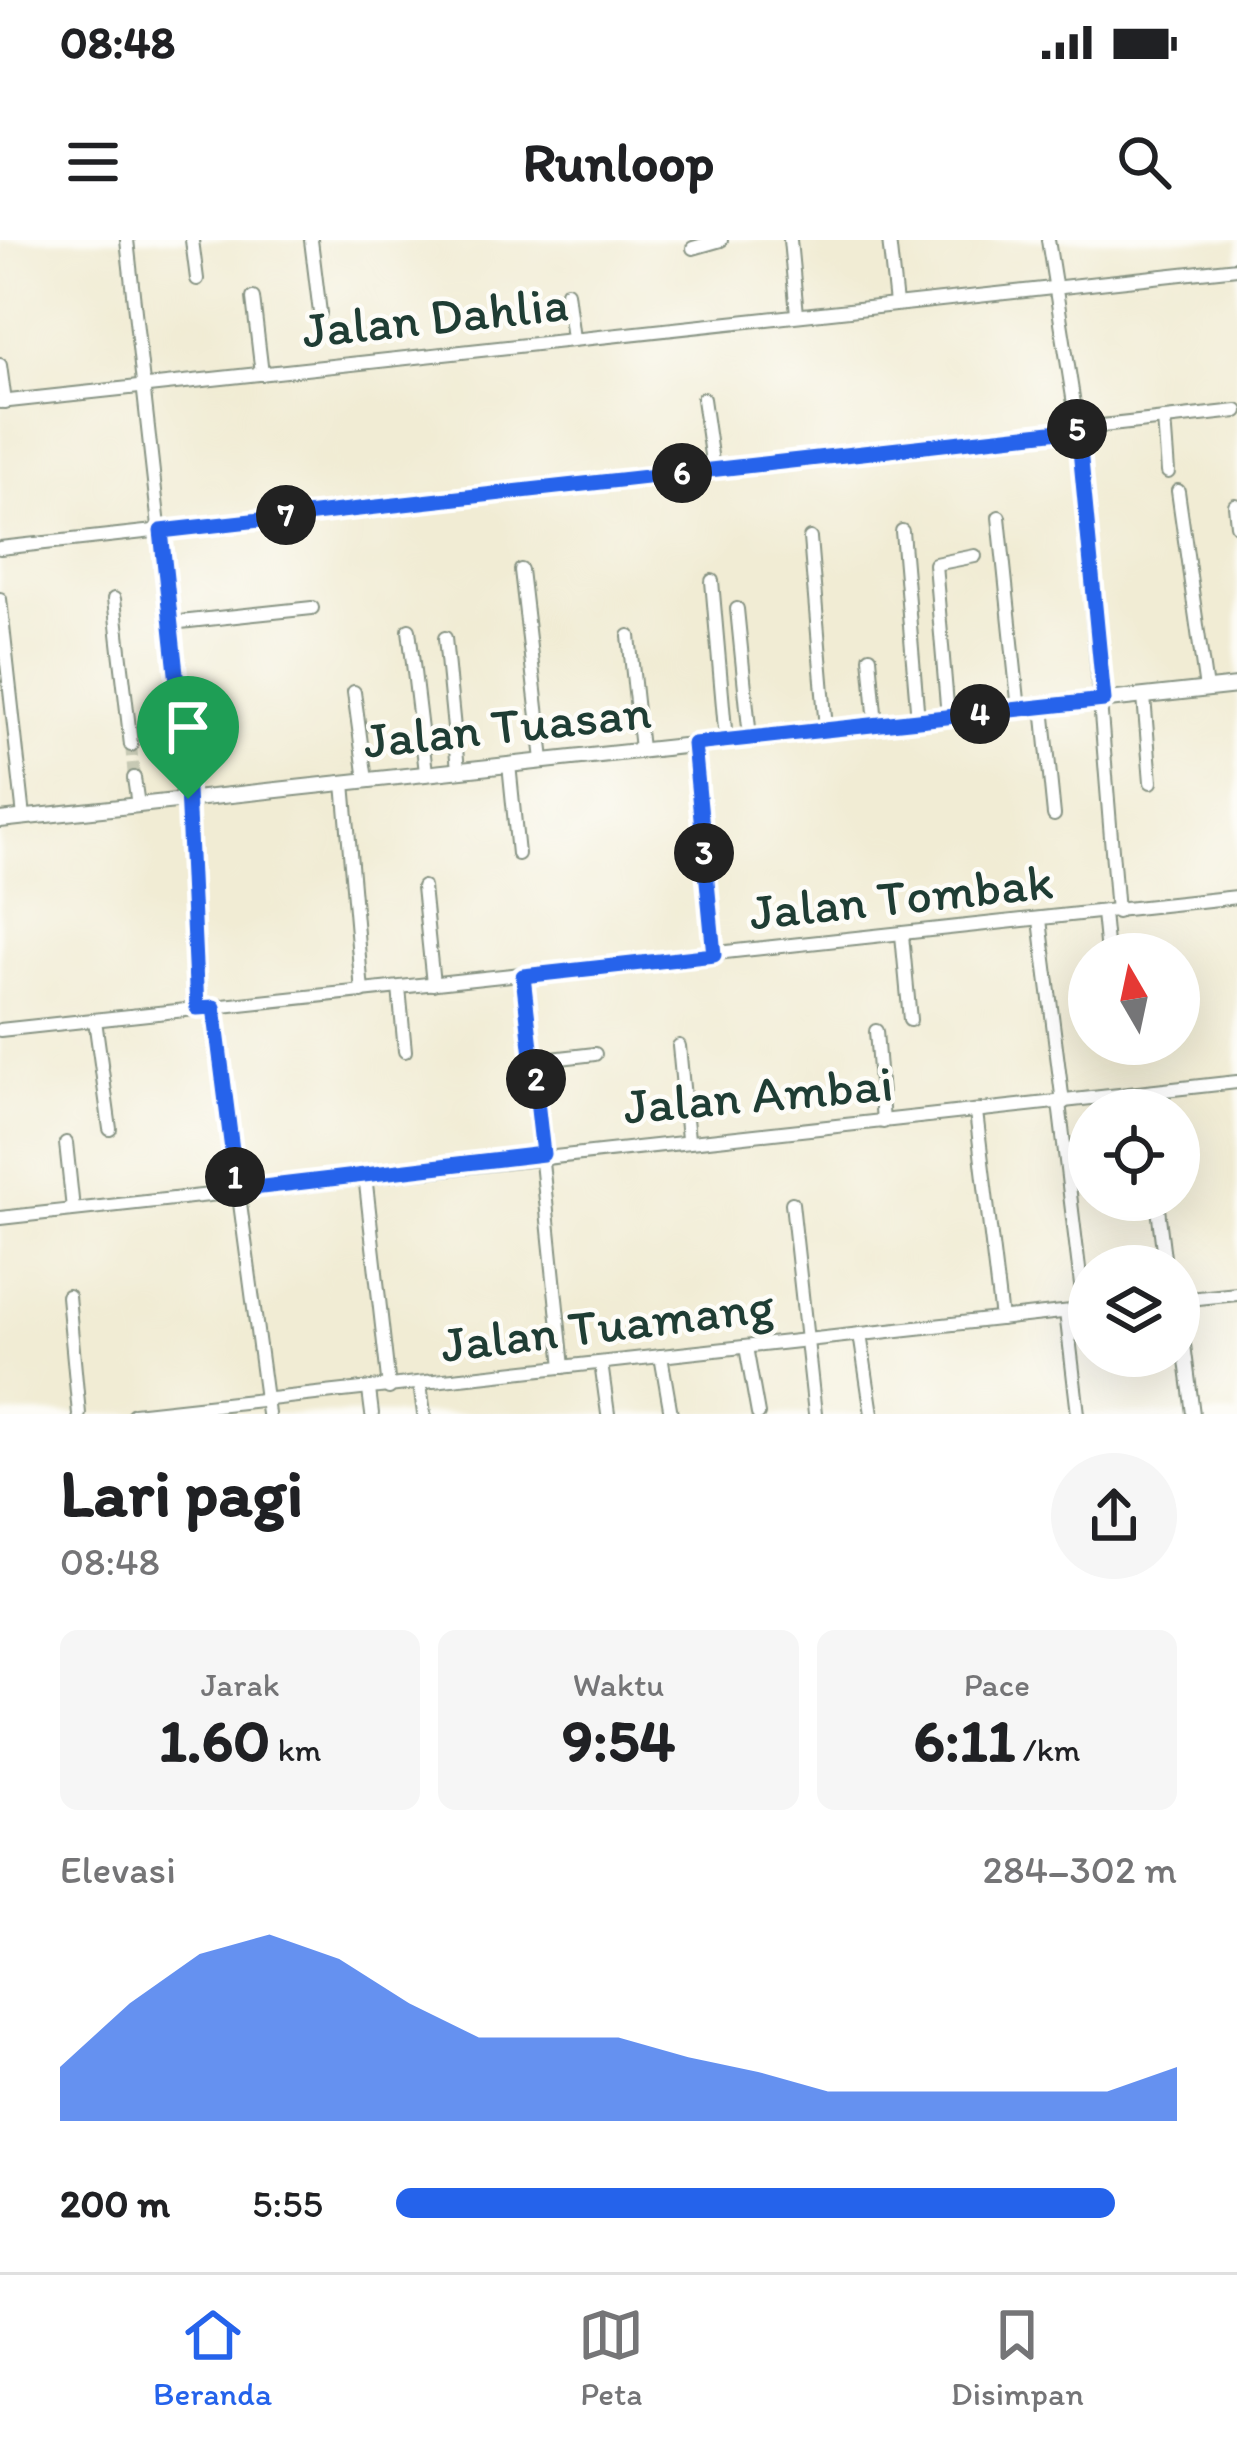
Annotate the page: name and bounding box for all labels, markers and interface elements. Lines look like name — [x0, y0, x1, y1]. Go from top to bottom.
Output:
text: 08:48 — [60, 15, 175, 69]
icon: menu — [60, 129, 126, 195]
icon: search — [1111, 129, 1177, 195]
text: Runloop — [523, 130, 714, 195]
street label: Jalan Dahlia — [299, 272, 571, 361]
pin: 5 — [1047, 399, 1107, 459]
text: 5 — [1068, 409, 1086, 448]
pin: 6 — [652, 443, 712, 503]
text: 6 — [673, 453, 691, 492]
pin: 7 — [256, 485, 316, 545]
text: 7 — [278, 495, 294, 534]
pin — [137, 676, 239, 799]
street label: Jalan Tuasan — [360, 680, 654, 771]
pin: 4 — [950, 684, 1010, 744]
icon: arrive — [155, 694, 221, 760]
text: 4 — [970, 694, 990, 733]
pin: 3 — [674, 823, 734, 883]
text: 3 — [695, 833, 713, 872]
street label: Jalan Tombak — [746, 850, 1056, 943]
north arrow — [1068, 933, 1200, 1065]
map controls — [1068, 933, 1200, 1377]
pin: 2 — [506, 1049, 566, 1109]
street label: Jalan Ambai — [621, 1052, 895, 1137]
text: 2 — [527, 1059, 545, 1098]
button: locate — [1068, 1089, 1200, 1221]
pin: 1 — [205, 1147, 265, 1207]
text: 1 — [227, 1157, 243, 1196]
button: layers — [1068, 1245, 1200, 1377]
street label: Jalan Tuamang — [437, 1274, 777, 1375]
text: Lari pagi — [60, 1453, 303, 1533]
button: share — [1051, 1453, 1177, 1579]
text: 08:48 — [60, 1538, 160, 1585]
text: Jarak — [201, 1665, 280, 1704]
text: Waktu — [573, 1665, 664, 1704]
text: Pace — [964, 1665, 1030, 1704]
text: 1.60 — [159, 1704, 270, 1776]
text: 9:54 — [562, 1704, 675, 1776]
text: 6:11 — [913, 1704, 1015, 1776]
text: km — [270, 1730, 321, 1769]
text: /km — [1015, 1730, 1080, 1769]
text: Elevasi — [60, 1846, 176, 1893]
text: 284–302 m — [983, 1846, 1177, 1893]
text: 200 m — [60, 2180, 170, 2227]
text: 5:55 — [252, 2180, 323, 2227]
tab: Beranda — [153, 2302, 272, 2413]
tab: Peta — [578, 2302, 644, 2413]
tab: Disimpan — [951, 2302, 1084, 2413]

